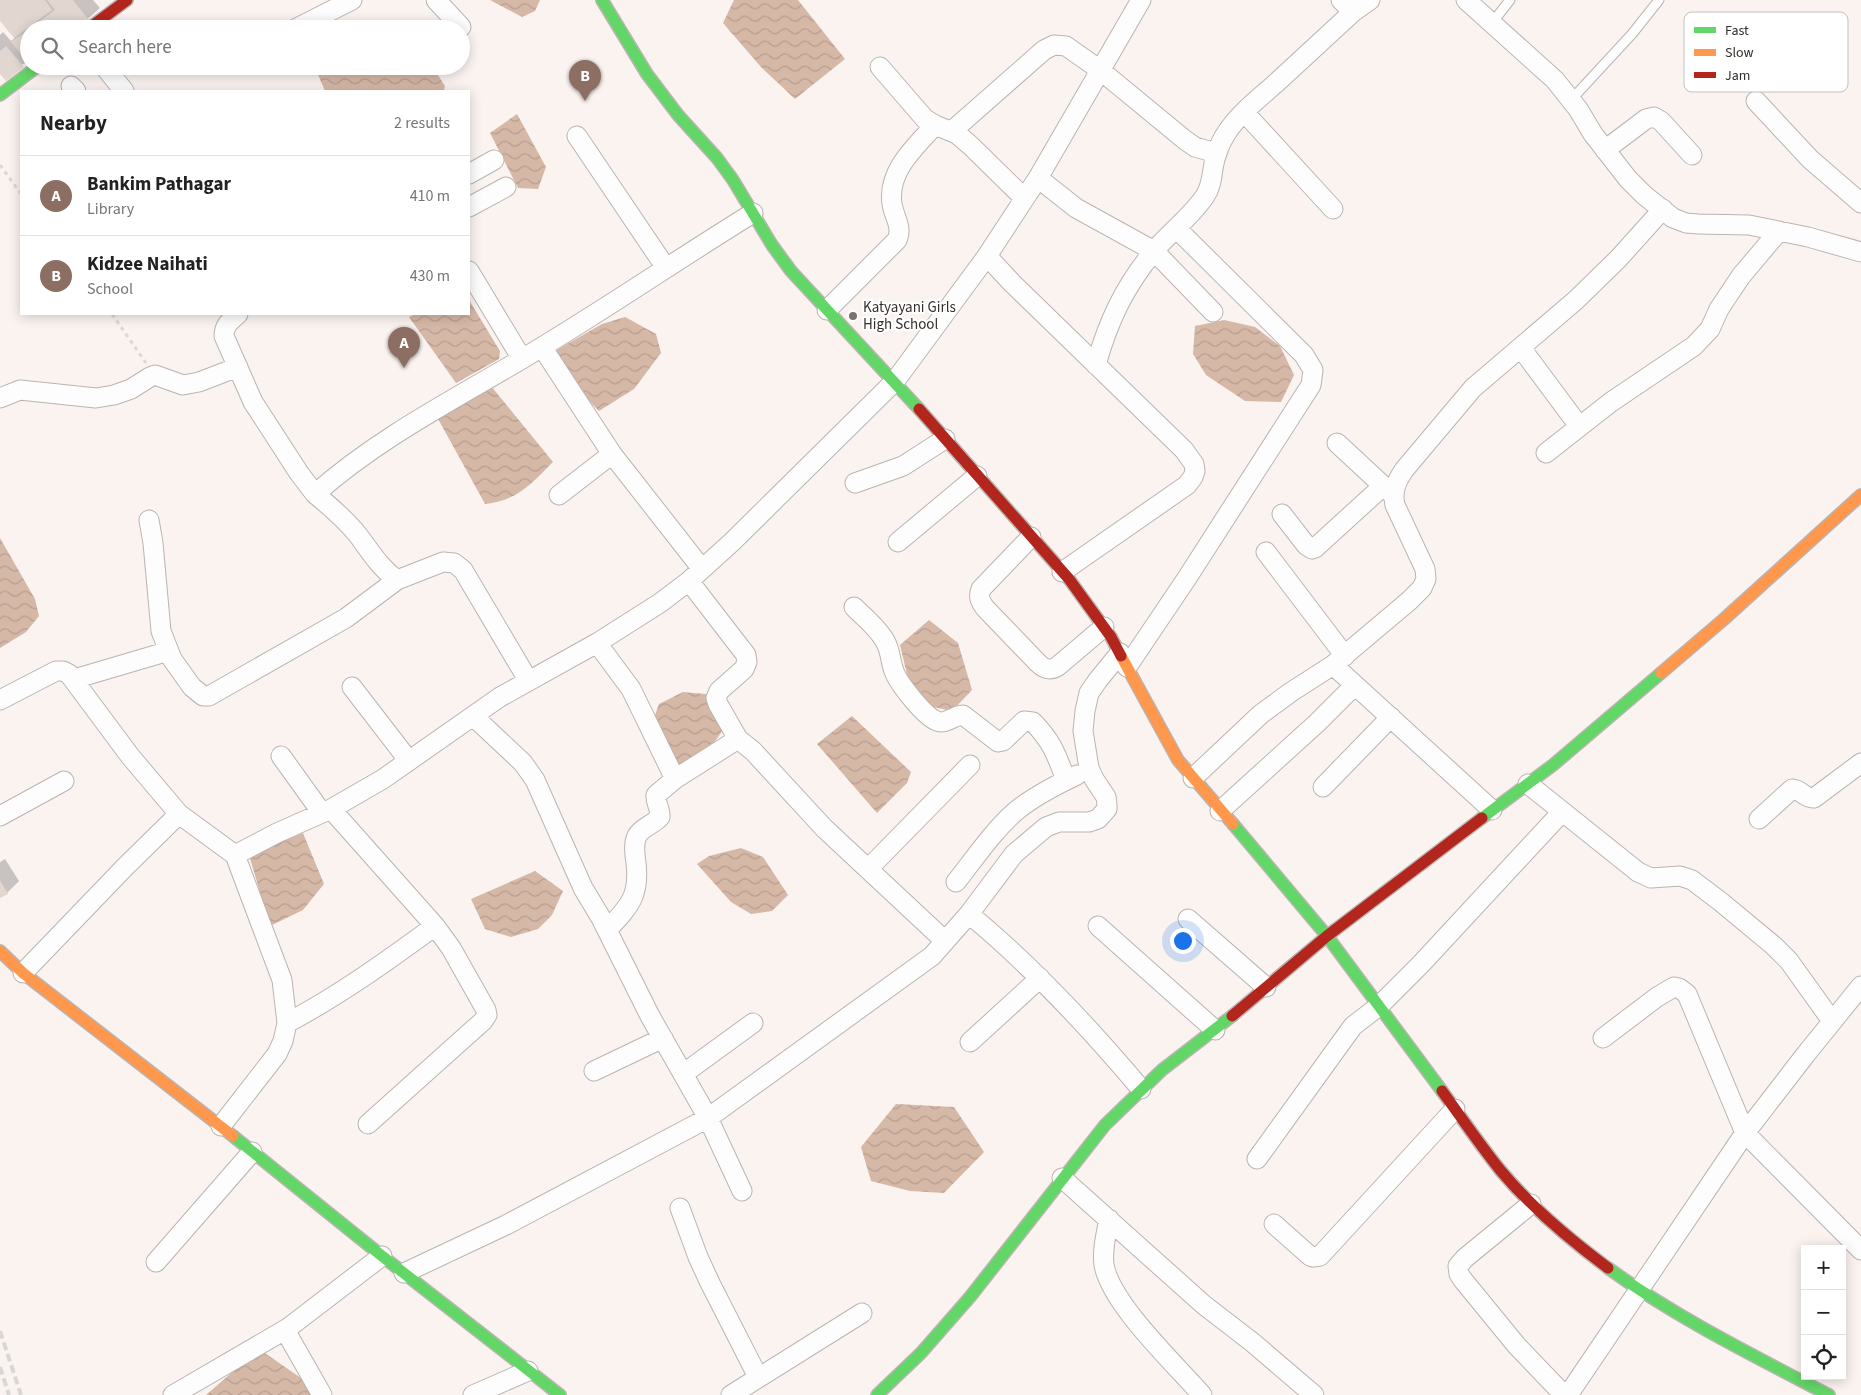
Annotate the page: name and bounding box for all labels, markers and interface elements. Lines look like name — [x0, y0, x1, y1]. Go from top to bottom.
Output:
legend — [1684, 12, 1848, 92]
search box — [20, 20, 470, 75]
text: Fast — [1725, 21, 1749, 41]
icon: search — [38, 34, 66, 62]
text: Search here — [78, 34, 172, 61]
text: Slow — [1725, 43, 1754, 63]
pin: B — [569, 60, 601, 101]
text: Jam — [1725, 66, 1750, 86]
text: Nearby — [40, 108, 107, 138]
text: 2 results — [394, 112, 450, 134]
text: Bankim Pathagar — [87, 171, 231, 198]
text: A — [51, 185, 61, 207]
text: 410 m — [410, 185, 450, 207]
text: Library — [87, 198, 134, 220]
text: Kidzee Naihati — [87, 251, 208, 278]
text: B — [51, 265, 61, 287]
text: 430 m — [410, 265, 450, 287]
text: School — [87, 278, 133, 300]
place label: Katyayani Girls High School — [863, 297, 956, 335]
marker: Katyayani Girls High School — [847, 310, 859, 322]
pin: A — [388, 327, 420, 368]
your location — [1170, 928, 1196, 954]
map controls — [1801, 1245, 1846, 1380]
button: + — [1801, 1245, 1846, 1290]
button: − — [1801, 1290, 1846, 1335]
button: locate — [1801, 1335, 1846, 1380]

